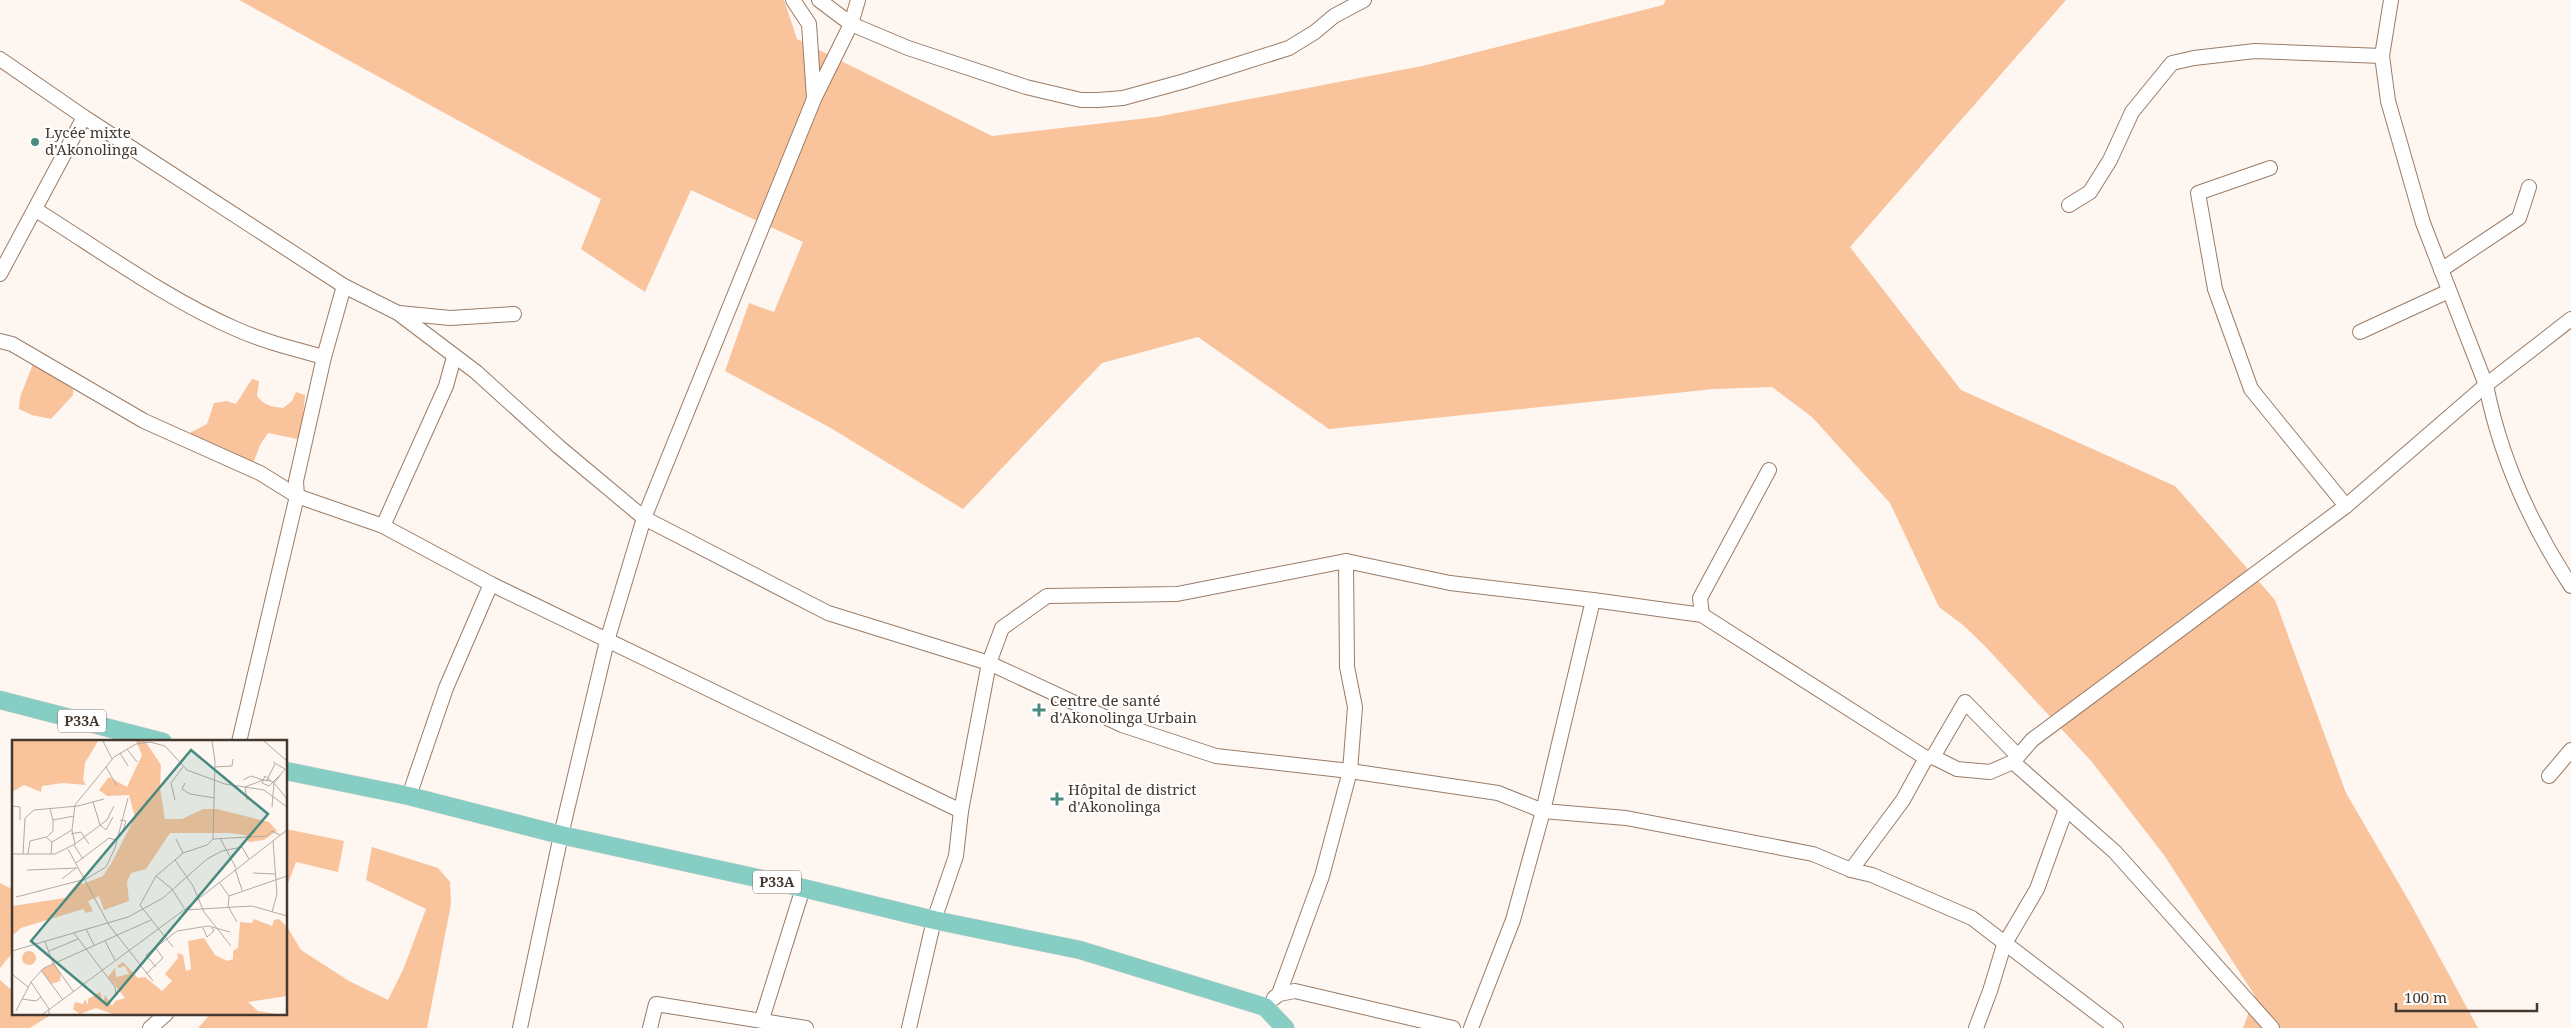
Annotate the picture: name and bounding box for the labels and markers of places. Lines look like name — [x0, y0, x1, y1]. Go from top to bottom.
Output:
place label: Lycée mixte d'Akonolinga — [45, 122, 138, 159]
marker: Lycée mixte d'Akonolinga — [29, 136, 41, 148]
place label: Centre de santé d'Akonolinga Urbain — [1050, 690, 1197, 727]
marker: Centre de santé d'Akonolinga Urbain — [1032, 703, 1046, 717]
place label: Hôpital de district d'Akonolinga — [1068, 779, 1197, 816]
marker: Hôpital de district d'Akonolinga — [1050, 792, 1064, 806]

